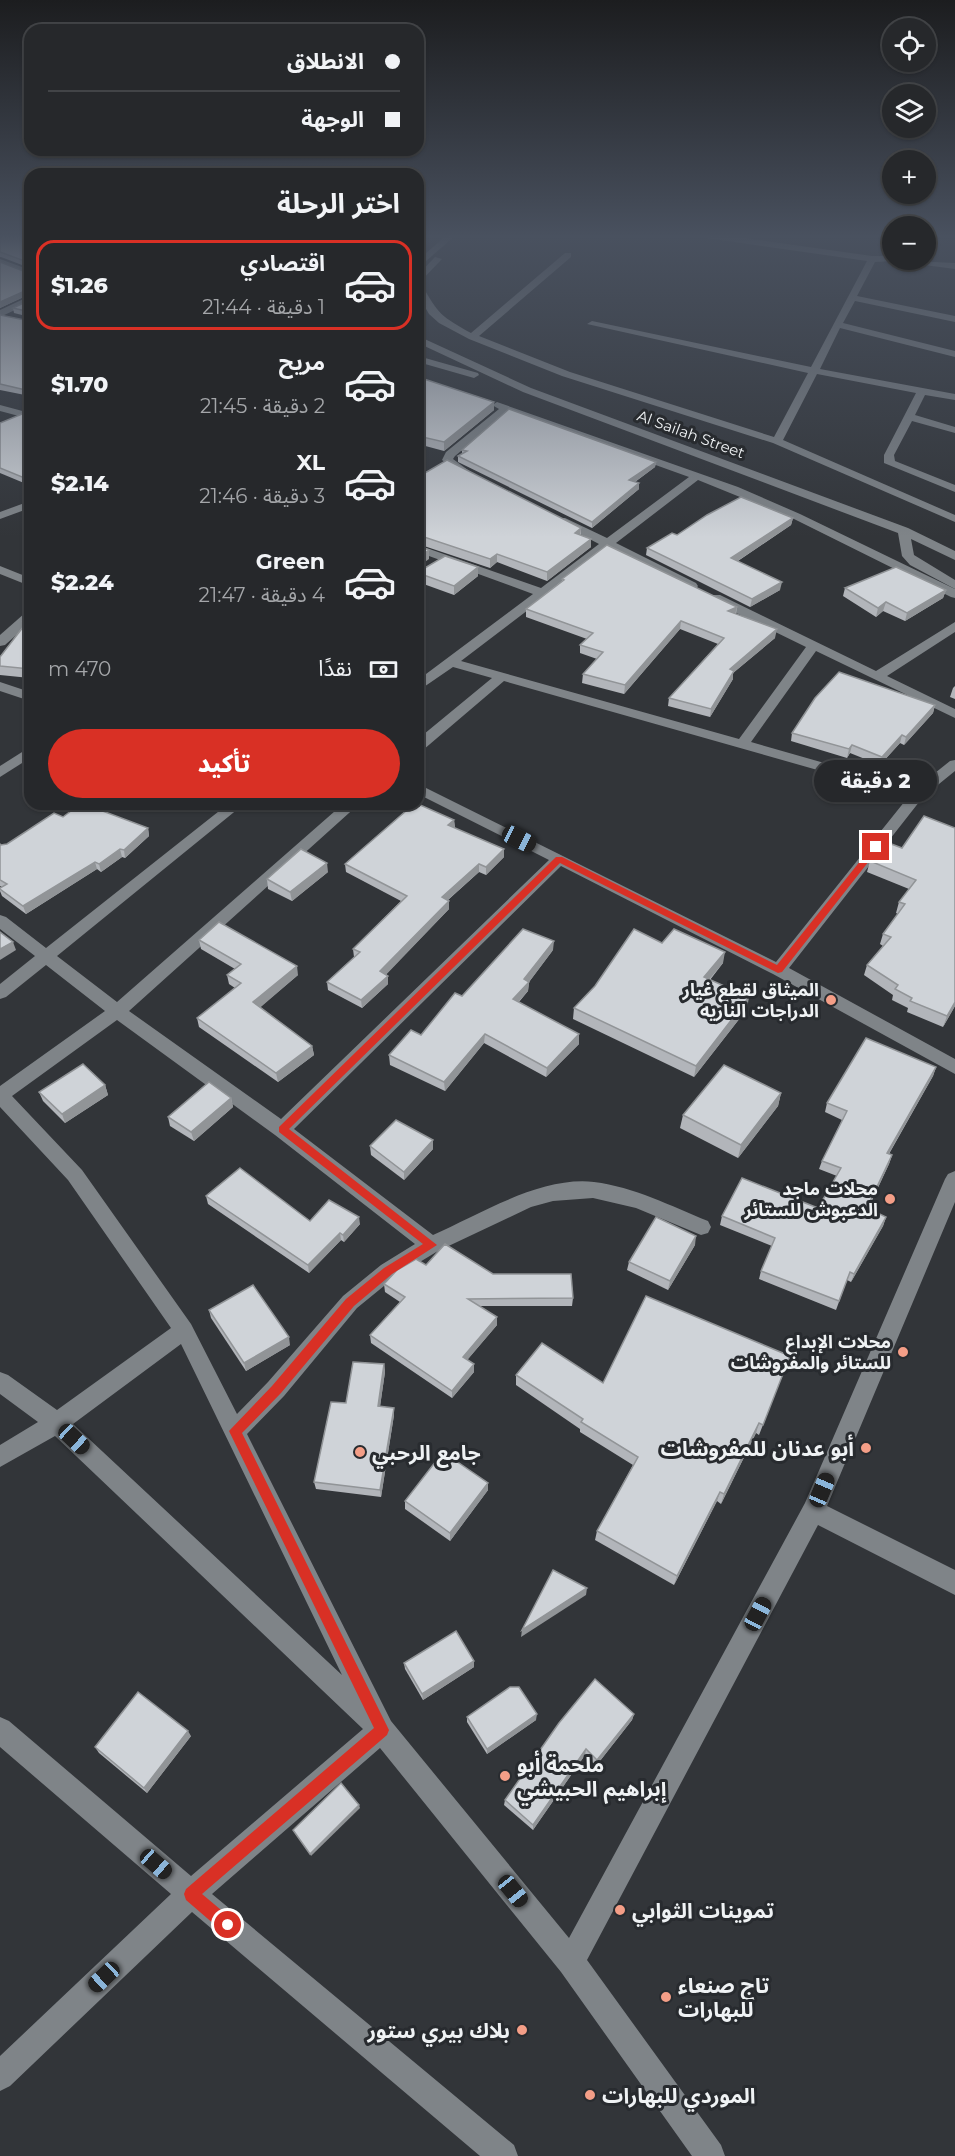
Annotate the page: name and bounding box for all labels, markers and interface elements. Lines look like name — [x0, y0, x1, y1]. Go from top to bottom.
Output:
map controls — [882, 18, 936, 270]
button: locate — [882, 18, 936, 72]
text: الانطلاق — [287, 48, 364, 75]
button: layers — [882, 84, 936, 138]
text: الوجهة — [301, 106, 364, 133]
button: + — [882, 150, 936, 204]
text: اختر الرحلة — [277, 187, 400, 220]
button: − — [882, 216, 936, 270]
text: اقتصادي — [240, 250, 325, 277]
icon: car — [343, 258, 397, 312]
text: $1.26 — [51, 272, 108, 299]
text: 1 دقيقة · 21:44 — [202, 295, 325, 319]
text: مريح — [279, 349, 325, 376]
icon: car — [343, 357, 397, 411]
text: $1.70 — [51, 371, 108, 398]
text: 2 دقيقة · 21:45 — [200, 394, 325, 418]
street label: Al Sailah Street — [635, 406, 747, 462]
text: XL — [296, 449, 325, 476]
icon: car — [343, 456, 397, 510]
text: $2.14 — [51, 470, 109, 497]
text: 3 دقيقة · 21:46 — [199, 484, 325, 508]
text: Green — [256, 548, 325, 575]
icon: car — [343, 555, 397, 609]
text: $2.24 — [51, 569, 114, 596]
text: 4 دقيقة · 21:47 — [199, 583, 325, 607]
icon: cash — [367, 653, 400, 686]
text: نقدًا — [318, 655, 352, 682]
text: 470 m — [48, 657, 111, 681]
button: تأكيد — [48, 729, 400, 798]
callout: 2 دقيقة — [814, 760, 938, 802]
text: 2 دقيقة — [840, 769, 911, 793]
car — [499, 823, 539, 855]
route end — [862, 833, 889, 860]
place label: الميثاق لقطع غيار الدراجات الناريه — [682, 979, 819, 1022]
marker: الميثاق لقطع غيار الدراجات الناريه — [824, 993, 838, 1007]
place label: محلات ماجد الدعبوش للستائر — [744, 1178, 878, 1221]
marker: محلات ماجد الدعبوش للستائر — [883, 1192, 897, 1206]
place label: محلات الإبداع للستائر والمفروشات — [731, 1331, 891, 1374]
marker: محلات الإبداع للستائر والمفروشات — [896, 1345, 910, 1359]
car — [55, 1420, 93, 1458]
place label: أبو عدنان للمفروشات — [660, 1434, 854, 1461]
place label: جامع الرحبي — [372, 1440, 481, 1469]
marker: أبو عدنان للمفروشات — [859, 1441, 873, 1455]
marker: جامع الرحبي — [353, 1445, 367, 1459]
car — [807, 1470, 837, 1510]
car — [742, 1594, 774, 1634]
place label: ملحمة أبو إبراهيم الحبيشي — [517, 1750, 667, 1805]
marker: ملحمة أبو إبراهيم الحبيشي — [498, 1769, 512, 1783]
car — [137, 1845, 175, 1883]
car — [495, 1871, 531, 1911]
place label: تموينات الثوابي — [632, 1898, 775, 1927]
marker: تموينات الثوابي — [613, 1903, 627, 1917]
route start — [214, 1911, 241, 1938]
car — [85, 1958, 123, 1996]
place label: تاج صنعاء للبهارات — [678, 1973, 770, 2022]
marker: تاج صنعاء للبهارات — [659, 1990, 673, 2004]
place label: بلاك بيري ستور — [367, 2018, 510, 2047]
marker: بلاك بيري ستور — [515, 2023, 529, 2037]
place label: الموردي للبهارات — [602, 2083, 756, 2112]
marker: الموردي للبهارات — [583, 2088, 597, 2102]

